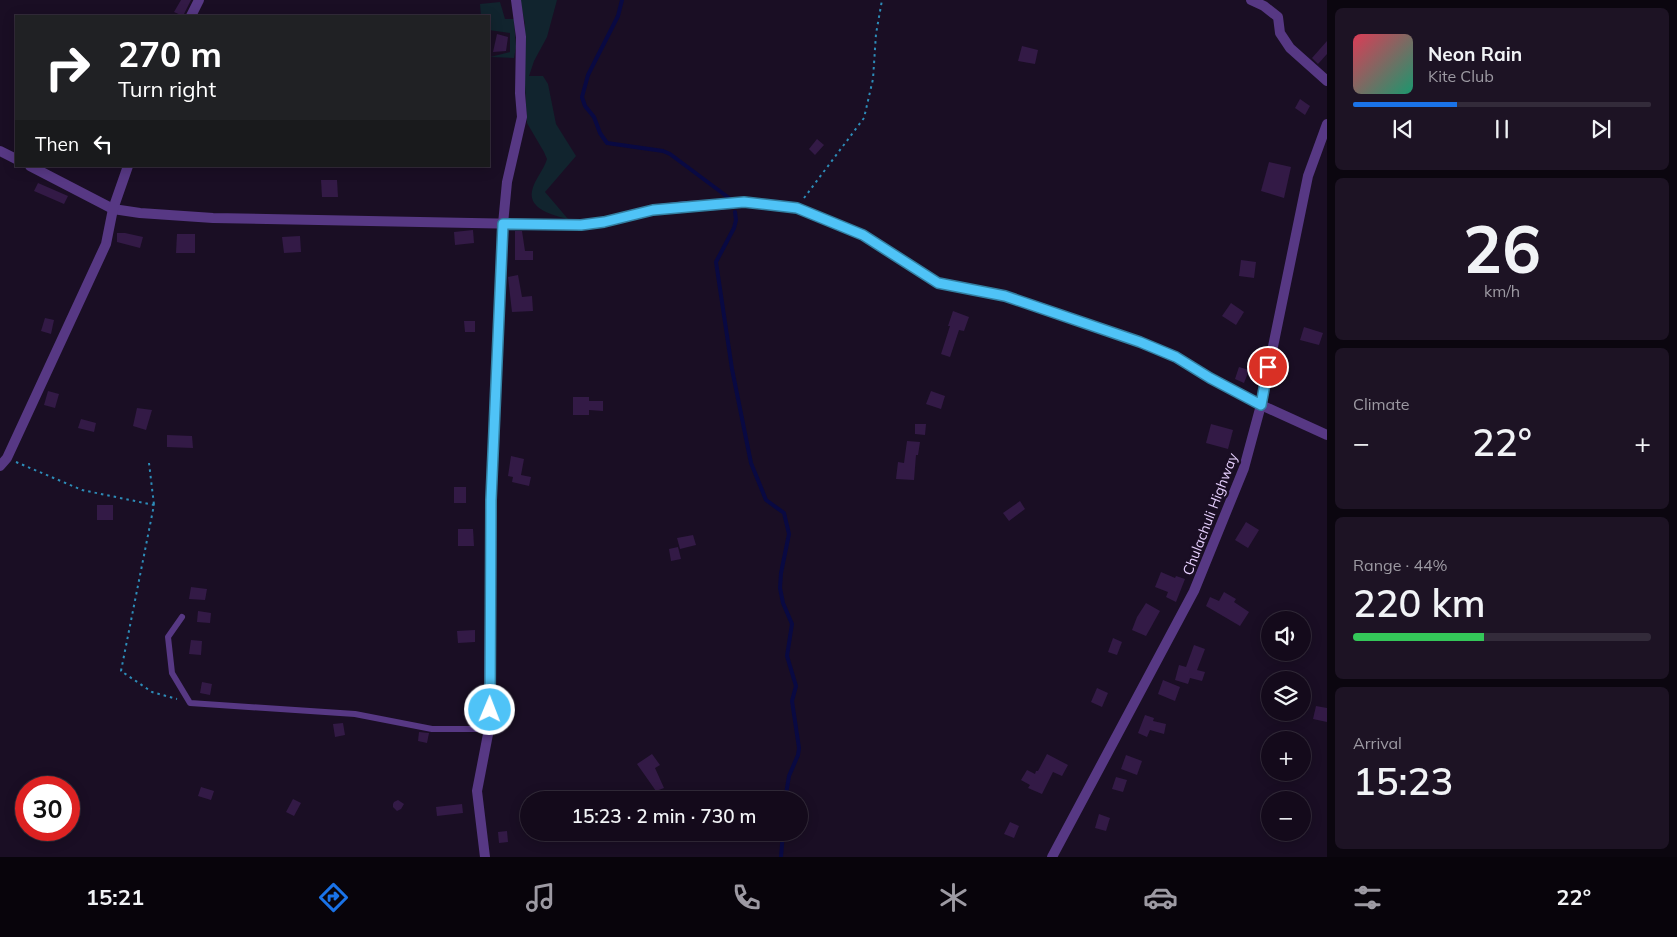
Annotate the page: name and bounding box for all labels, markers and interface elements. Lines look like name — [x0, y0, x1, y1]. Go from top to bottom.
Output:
text: 270 m — [118, 32, 222, 76]
icon: right — [35, 35, 100, 100]
text: Neon Rain — [1428, 42, 1522, 66]
text: Kite Club — [1428, 66, 1494, 86]
text: Turn right — [118, 75, 216, 103]
icon: previous — [1389, 115, 1417, 143]
icon: pause — [1488, 115, 1516, 143]
icon: next — [1587, 115, 1615, 143]
icon: left — [89, 130, 117, 158]
text: Then — [35, 132, 79, 156]
text: 26 — [1463, 208, 1541, 289]
text: km/h — [1484, 281, 1520, 301]
pin — [1247, 346, 1289, 388]
icon: arrive — [1254, 353, 1282, 381]
text: Climate — [1353, 394, 1409, 414]
text: 22° — [1472, 418, 1532, 466]
text: − — [1353, 425, 1370, 460]
text: + — [1634, 425, 1651, 460]
street label: Chulachuli Highway — [1178, 450, 1242, 578]
text: Range · 44% — [1353, 555, 1448, 575]
text: 220 km — [1353, 579, 1486, 627]
map controls — [1261, 611, 1311, 841]
button: sound — [1261, 611, 1311, 661]
button: layers — [1261, 671, 1311, 721]
position arrow — [463, 683, 515, 735]
button: + — [1261, 731, 1311, 781]
text: Arrival — [1353, 733, 1402, 753]
text: 15:23 — [1353, 757, 1453, 805]
speed limit sign: 30 — [15, 776, 80, 841]
button: − — [1261, 791, 1311, 841]
text: 15:23 · 2 min · 730 m — [571, 804, 757, 828]
icon: directions — [316, 880, 351, 915]
icon: music — [523, 880, 558, 915]
icon: phone — [729, 880, 764, 915]
icon: climate — [936, 880, 971, 915]
icon: car — [1143, 880, 1178, 915]
icon: filters — [1350, 880, 1385, 915]
text: 15:21 — [86, 883, 144, 911]
text: 22° — [1556, 883, 1591, 911]

